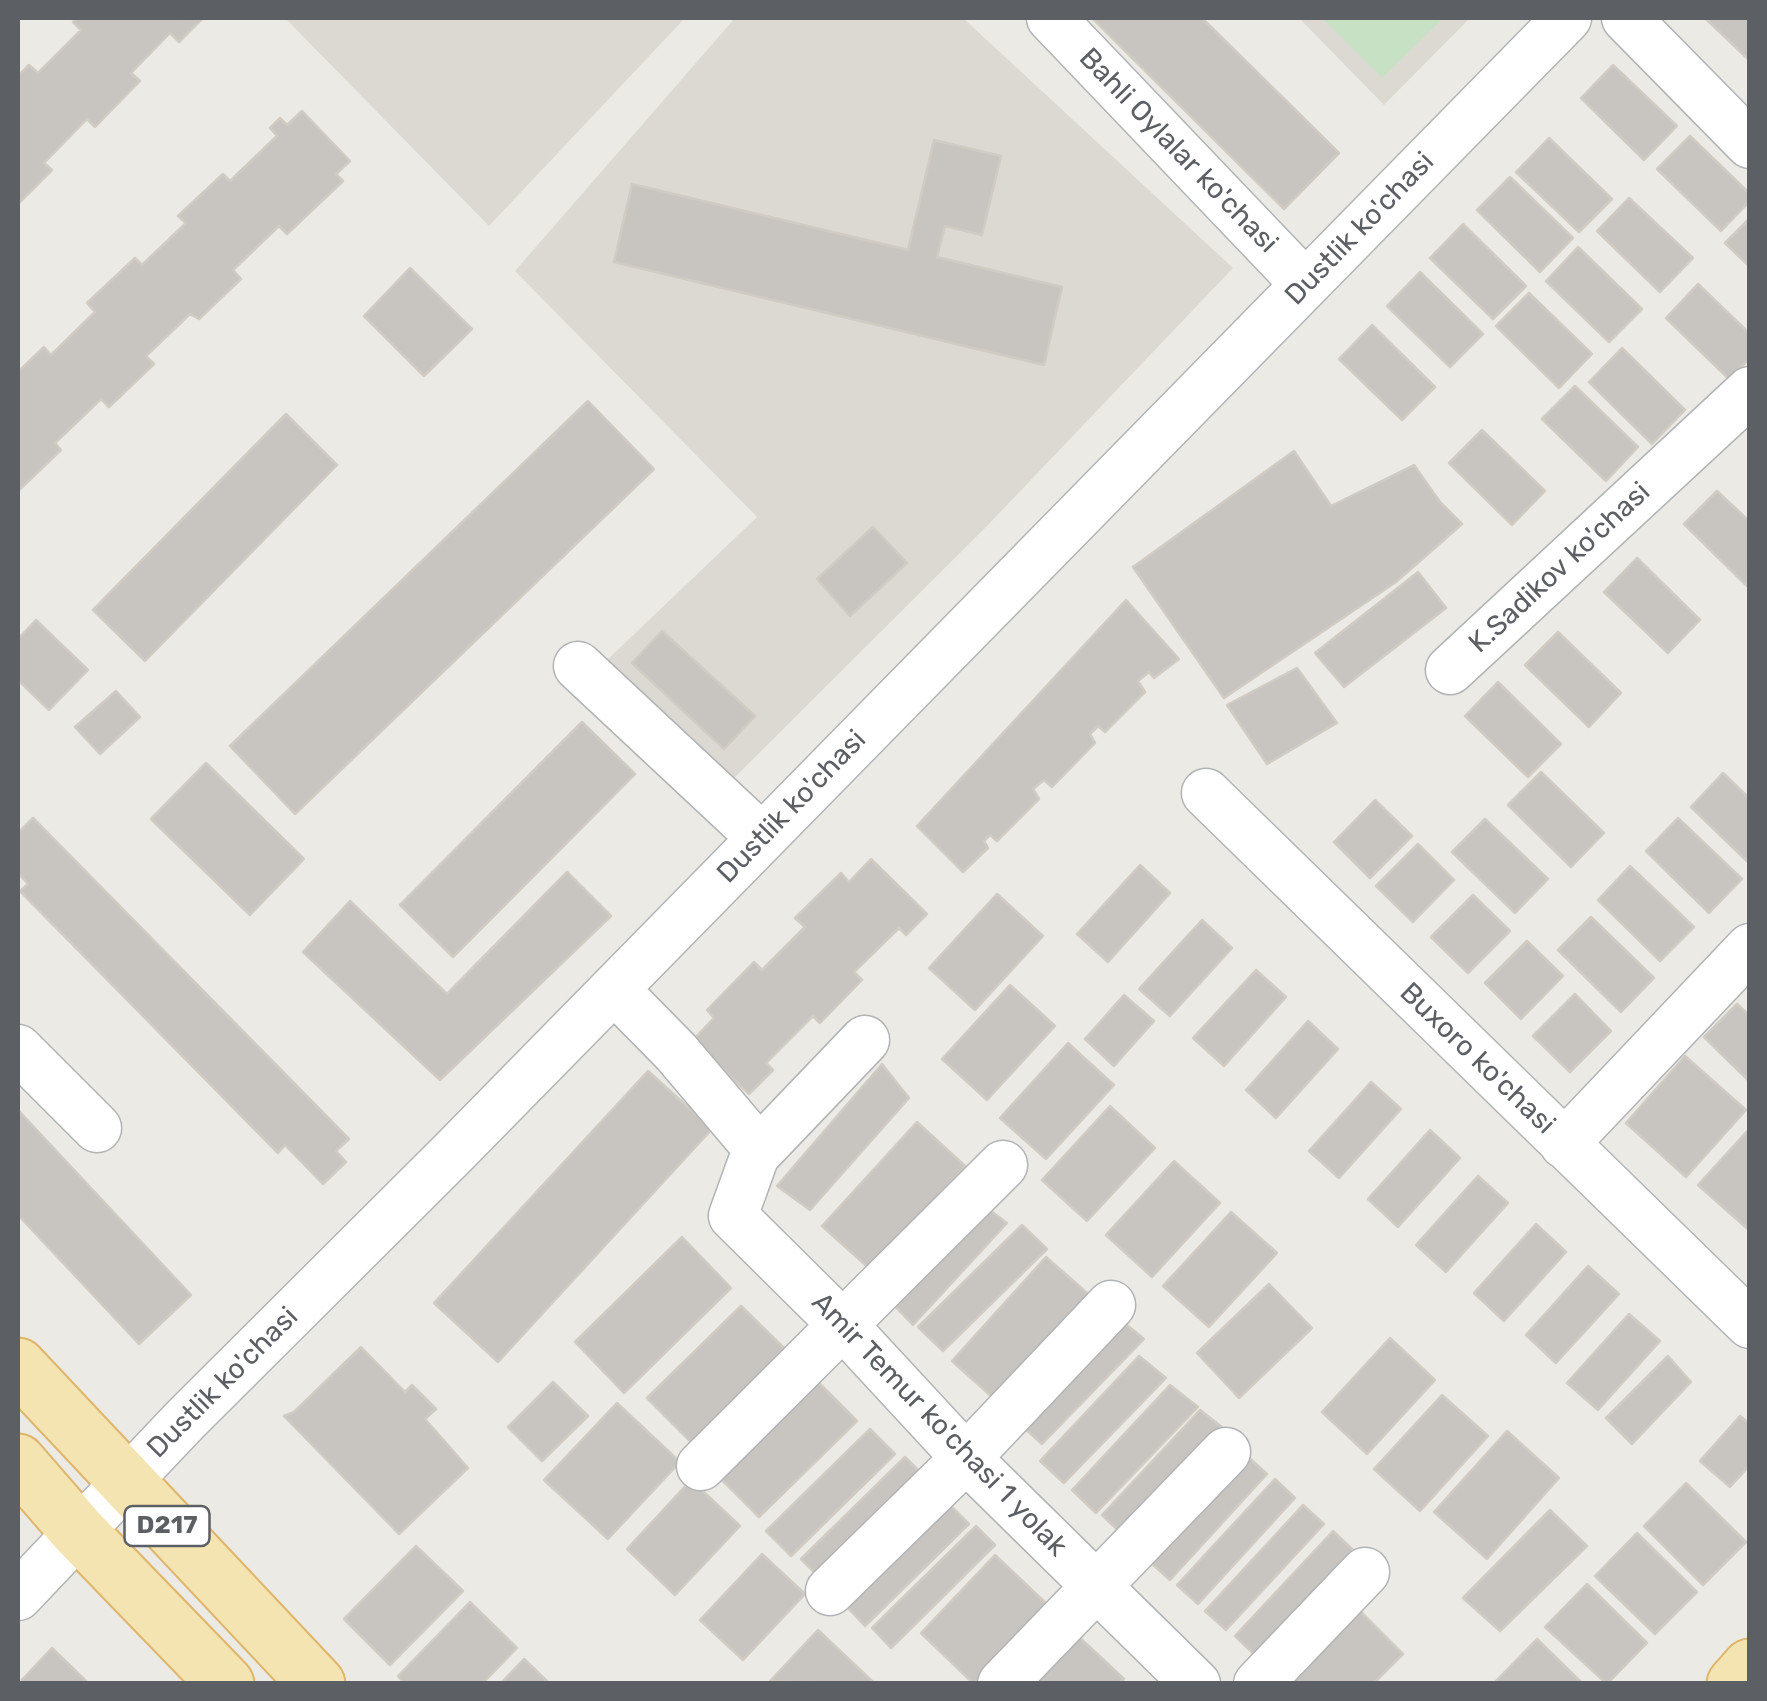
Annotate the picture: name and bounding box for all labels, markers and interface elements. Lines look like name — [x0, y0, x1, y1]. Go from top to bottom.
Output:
street label: Bahli Oylalar ko'chasi — [1072, 42, 1284, 260]
street label: Dustlik ko'chasi — [1279, 146, 1441, 312]
street label: K.Sadikov ko'chasi — [1463, 476, 1657, 660]
street label: Dustlik ko'chasi — [711, 724, 873, 890]
street label: Buxoro ko'chasi — [1392, 976, 1562, 1142]
street label: Amir Temur ko'chasi 1 yolak — [804, 1286, 1074, 1564]
street label: Dustlik ko'chasi — [141, 1301, 305, 1465]
road number: D217 — [124, 1506, 210, 1546]

